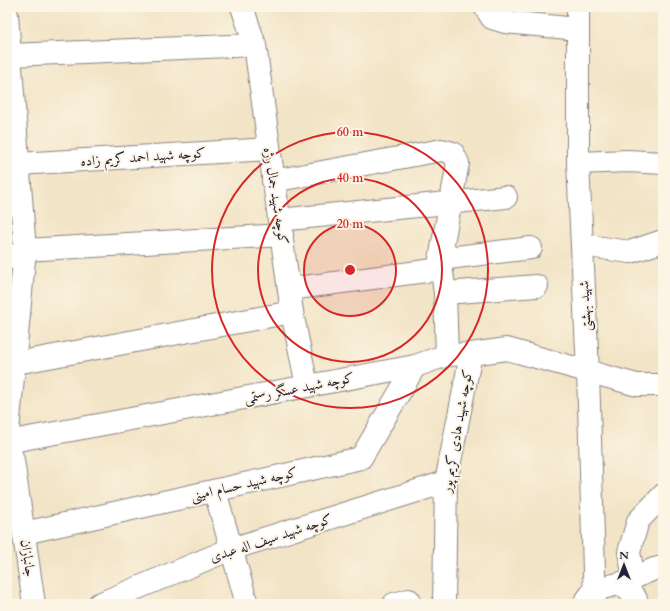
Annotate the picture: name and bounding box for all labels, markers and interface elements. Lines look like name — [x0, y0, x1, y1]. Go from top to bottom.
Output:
text: 60 m — [337, 124, 364, 140]
street label: کوچه شهید احمد کریم زاده — [80, 143, 206, 174]
street label: کوچه شهید جمال رژه — [259, 146, 293, 246]
text: 40 m — [337, 170, 364, 186]
text: 20 m — [337, 216, 364, 232]
centre of rings — [343, 263, 357, 277]
street label: شهید بهشتی — [574, 280, 596, 332]
street label: کوچه شهید عسگر رستمی — [242, 368, 356, 408]
street label: کوچه شهید هادی کریم پور — [436, 368, 480, 497]
street label: کوچه شهید حسام امینی — [189, 462, 300, 508]
street label: کوچه شهید سیف اله عبدی — [207, 509, 335, 567]
street label: جانبازان — [16, 538, 40, 578]
north arrow — [604, 545, 644, 585]
text: N — [619, 548, 629, 563]

